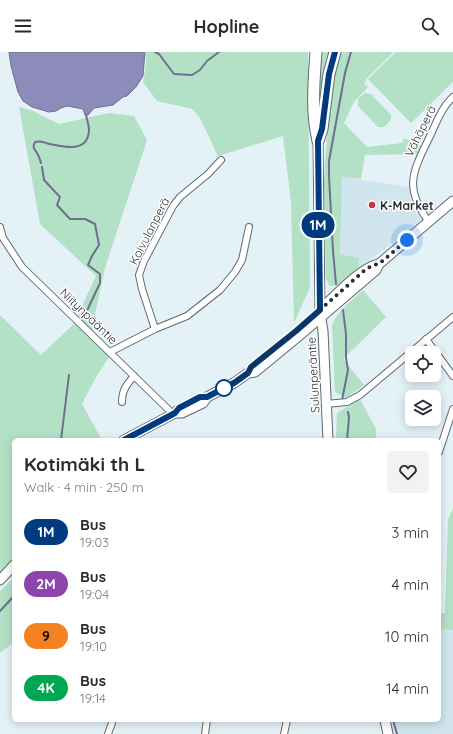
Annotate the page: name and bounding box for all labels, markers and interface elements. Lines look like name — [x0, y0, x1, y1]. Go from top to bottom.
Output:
icon: menu — [12, 15, 34, 37]
text: Hopline — [194, 15, 259, 38]
icon: search — [419, 15, 441, 37]
street label: Vähäperä — [401, 103, 439, 159]
street label: Koivulanperä — [126, 195, 172, 267]
place label: K-Market — [380, 198, 434, 213]
marker: K-Market — [367, 200, 377, 210]
line badge: 1M — [300, 212, 336, 238]
text: 1M — [310, 216, 326, 234]
your location — [397, 230, 417, 250]
street label: Niitynpääntie — [57, 285, 121, 347]
street label: Sulunperäntie — [304, 336, 322, 413]
map controls — [405, 346, 441, 426]
button: locate — [405, 346, 441, 382]
unlabelled marker — [215, 379, 233, 397]
button: layers — [405, 390, 441, 426]
button: heart — [387, 451, 429, 493]
text: Kotimäki th L — [24, 452, 145, 476]
text: Walk · 4 min · 250 m — [24, 479, 144, 495]
text: Bus — [80, 515, 106, 534]
text: 1M — [38, 523, 54, 541]
text: 3 min — [391, 523, 429, 542]
text: 19:03 — [80, 534, 109, 550]
text: Bus — [80, 567, 106, 586]
text: 2M — [36, 575, 56, 593]
text: 4 min — [391, 575, 429, 594]
text: 19:04 — [80, 586, 109, 602]
text: Bus — [80, 619, 106, 638]
text: 9 — [42, 627, 50, 645]
text: 10 min — [385, 627, 429, 646]
text: 19:10 — [80, 638, 107, 654]
text: Bus — [80, 671, 106, 690]
text: 4K — [37, 679, 55, 697]
text: 14 min — [386, 679, 429, 698]
text: 19:14 — [80, 690, 106, 706]

